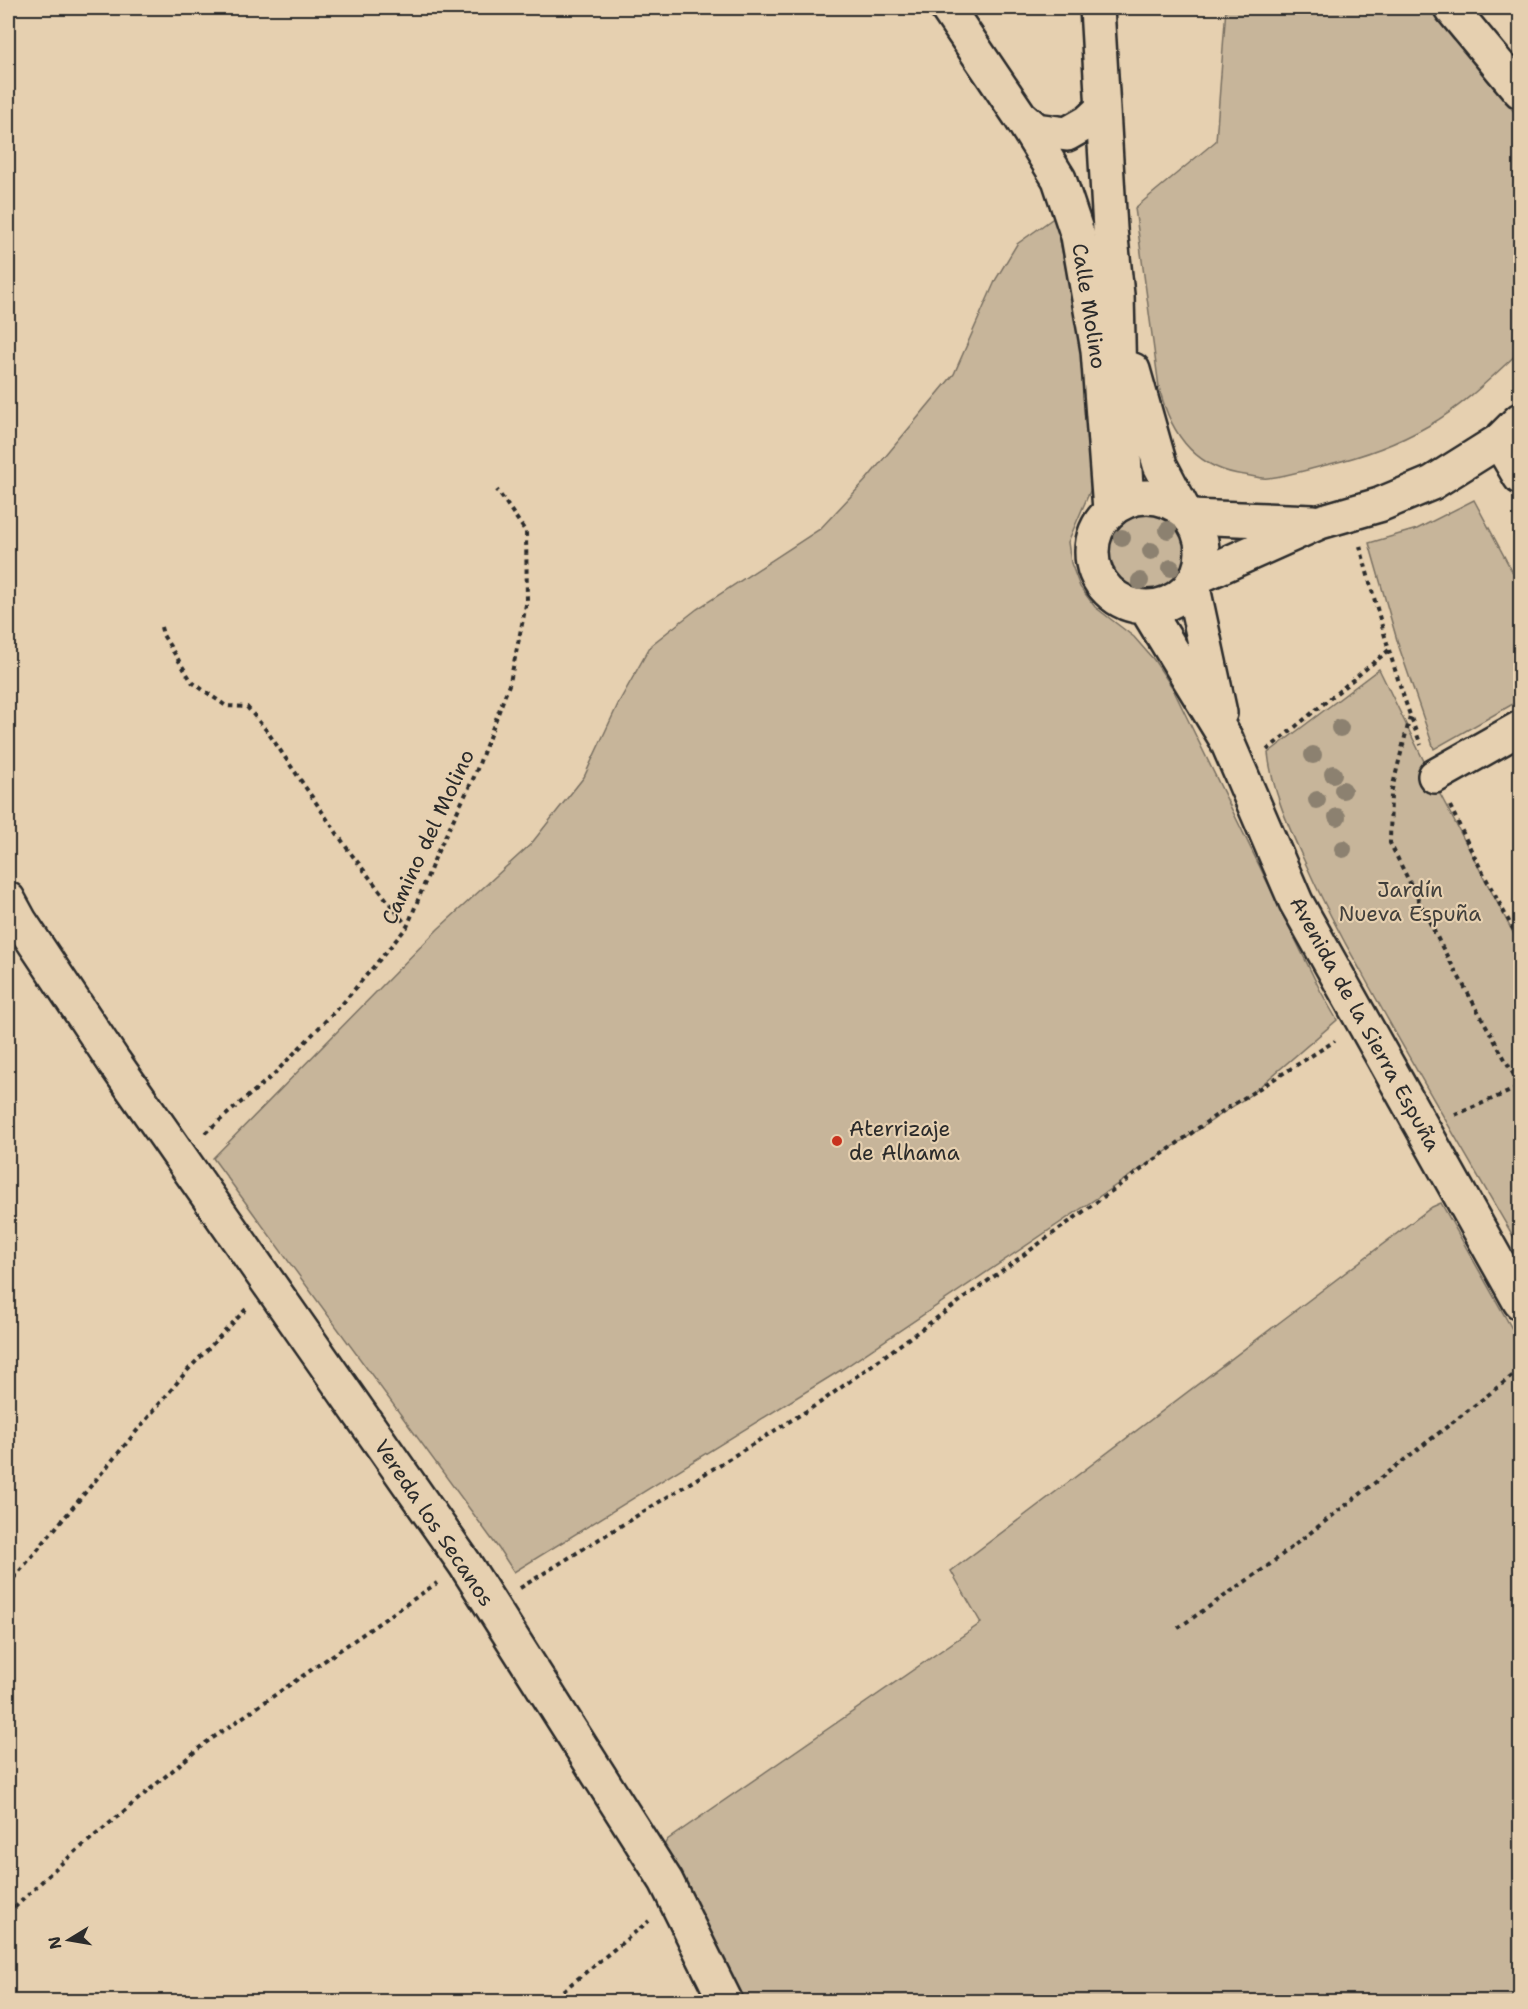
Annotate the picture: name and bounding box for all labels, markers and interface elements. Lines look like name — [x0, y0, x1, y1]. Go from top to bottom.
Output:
street label: Calle Molino — [1065, 241, 1113, 371]
street label: Camino del Molino — [375, 745, 481, 929]
park label: Jardín Nueva Espuña — [1339, 876, 1481, 928]
street label: Avenida de la Sierra Espuña — [1283, 892, 1447, 1156]
place label: Aterrizaje de Alhama — [849, 1115, 960, 1167]
marker: Aterrizaje de Alhama — [830, 1134, 844, 1148]
street label: Vereda los Secanos — [368, 1434, 500, 1612]
north arrow — [39, 1910, 99, 1970]
text: N — [43, 1935, 66, 1951]

